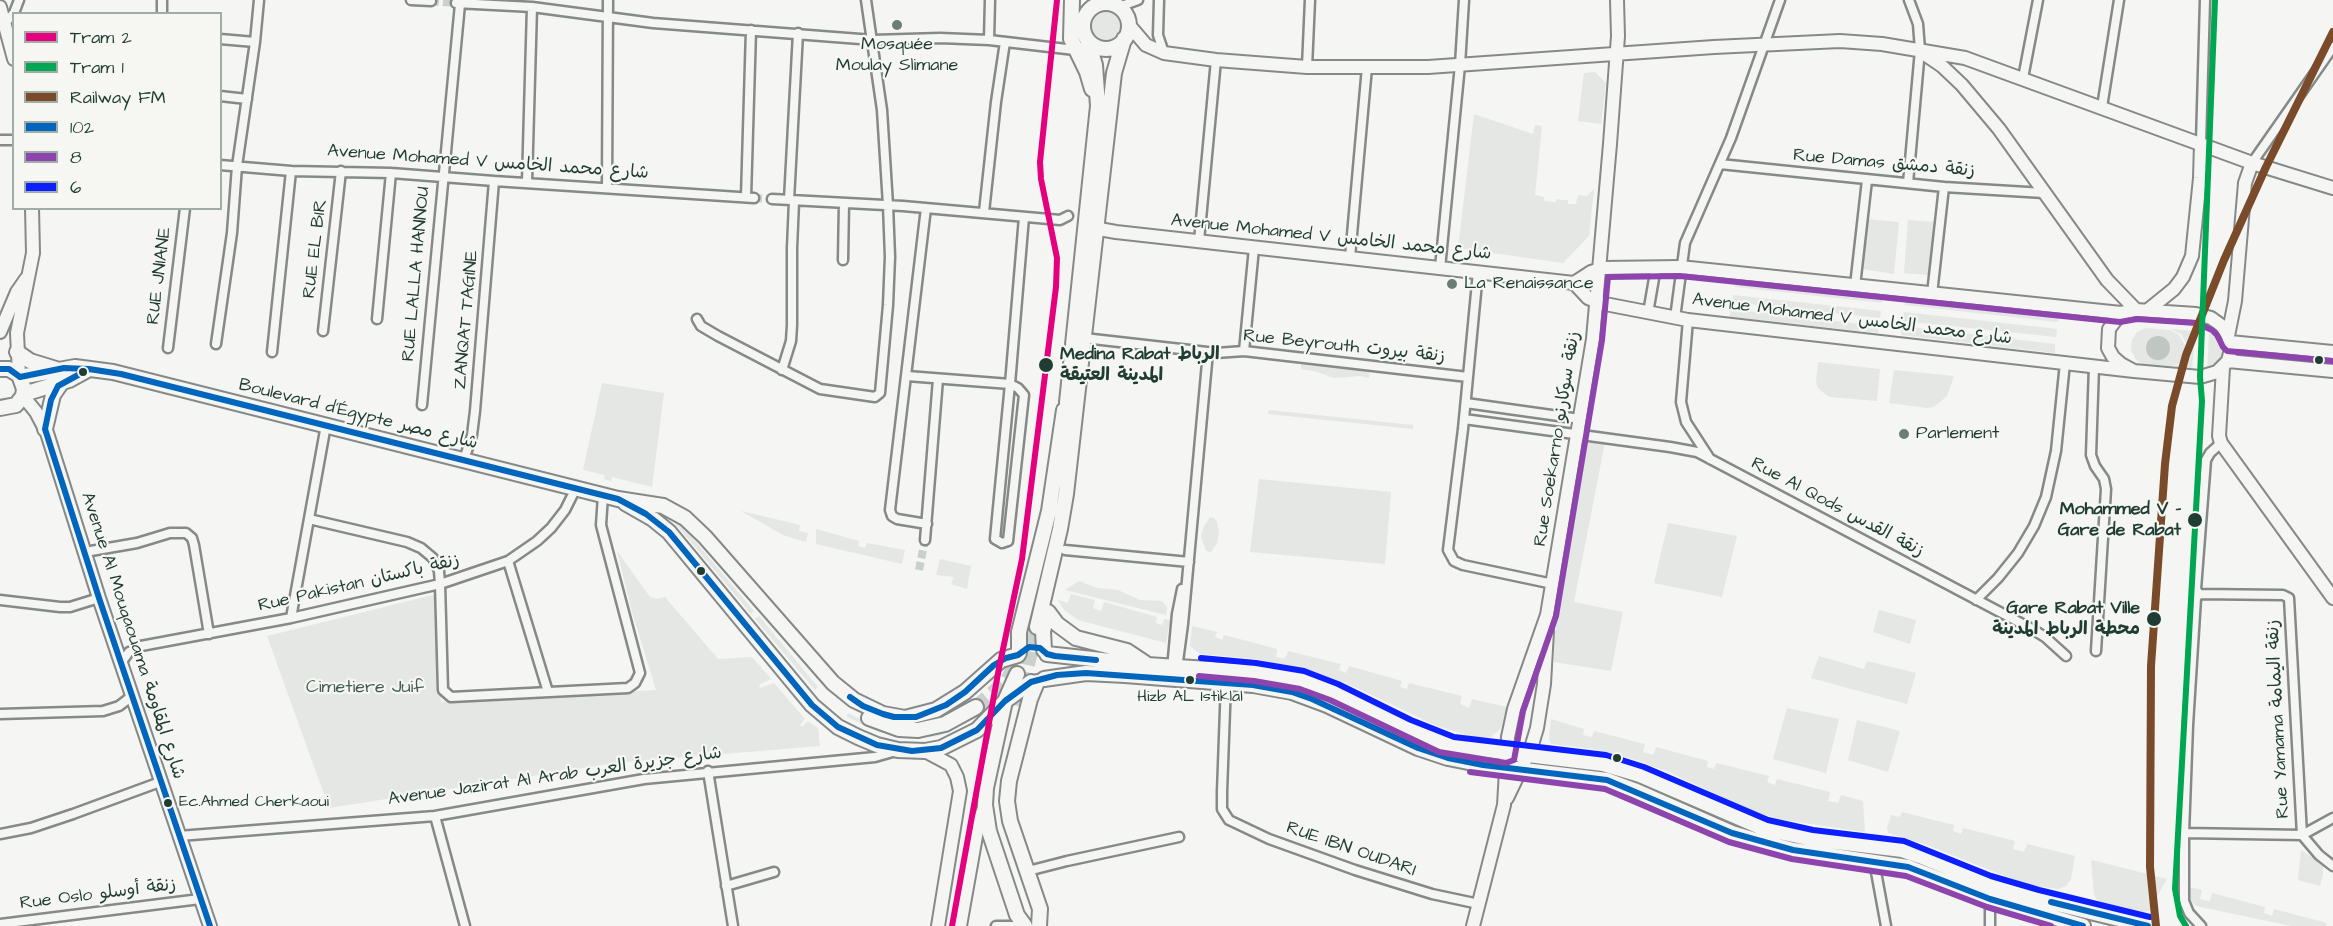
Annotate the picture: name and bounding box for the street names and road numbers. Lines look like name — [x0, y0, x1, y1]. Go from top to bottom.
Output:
street label: Avenue Mohamed V شارع محمد الخامس — [327, 141, 649, 185]
street label: Rue Damas زنقة دمشق — [1792, 145, 1976, 183]
street label: RUE LALLA HANNOU — [399, 186, 435, 362]
street label: RUE EL BIR — [299, 198, 333, 300]
street label: Avenue Mohamed V شارع محمد الخامس — [1170, 210, 1492, 266]
street label: RUE JNIANE — [143, 226, 177, 326]
street label: ZANQAT TAGINE — [450, 250, 484, 390]
street label: Avenue Mohamed V شارع محمد الخامس — [1691, 290, 2013, 350]
street label: Rue Beyrouth زنقة بيروت — [1242, 326, 1446, 368]
street label: Rue Soekarno زنقة سوكارنو — [1530, 330, 1586, 548]
street label: Boulevard d'Égypte شارع مصر — [236, 375, 480, 455]
street label: Rue Al Qods زنقة القدس — [1747, 453, 1927, 563]
street label: Avenue Al Mouqaouama شارع المقاومة — [75, 490, 189, 782]
street label: Rue Pakistan زنقة باكستان — [256, 550, 462, 618]
street label: Rue Yamama زنقة اليمامة — [2263, 619, 2295, 819]
street label: Avenue Jazirat Al Arab شارع جزيرة العرب — [387, 743, 723, 811]
street label: RUE IBN OUDARI — [1283, 818, 1419, 882]
street label: Rue Oslo زنقة أوسلو — [19, 875, 177, 915]

